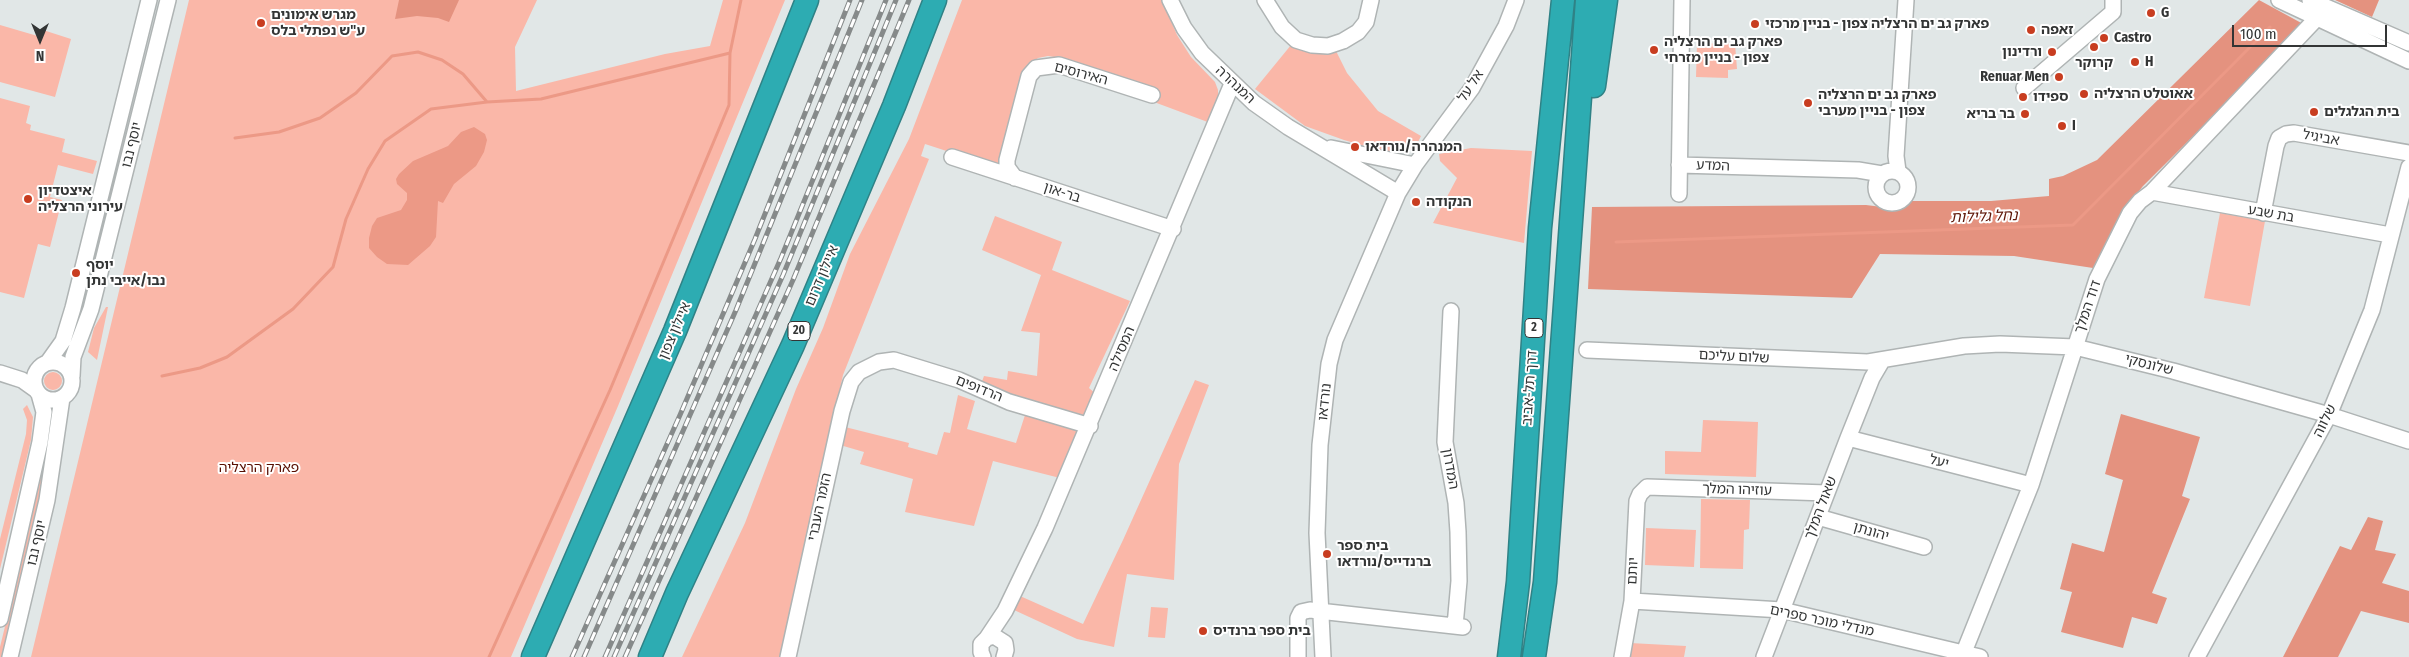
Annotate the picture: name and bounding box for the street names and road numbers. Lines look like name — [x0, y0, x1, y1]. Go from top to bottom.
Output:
street label: האירוסים — [1052, 59, 1110, 89]
street label: המנהרה — [1212, 62, 1258, 108]
street label: אל על — [1454, 67, 1488, 105]
street label: יוסף נבו — [118, 121, 146, 169]
street label: אביגיל — [2301, 126, 2341, 150]
street label: המדע — [1696, 157, 1730, 175]
street label: בר-און — [1041, 179, 1083, 207]
street label: בת שבע — [2246, 202, 2296, 226]
street label: איילון דרום — [802, 243, 842, 309]
street label: דוד המלך — [2071, 278, 2105, 336]
street label: איילון צפון — [655, 300, 695, 362]
road number: 2 — [1525, 318, 1543, 338]
road number: 20 — [788, 322, 810, 341]
street label: המסילה — [1105, 324, 1139, 374]
street label: שלום עליכם — [1698, 347, 1770, 367]
street label: דרך תל-אביב — [1519, 350, 1541, 426]
street label: שלונסקי — [2123, 351, 2175, 379]
street label: הרדופים — [953, 372, 1005, 406]
street label: נורדאו — [1315, 383, 1335, 421]
street label: שלווה — [2310, 402, 2340, 440]
street label: המדרון — [1438, 447, 1462, 491]
street label: יעל — [1927, 451, 1951, 473]
street label: הזמר העברי — [805, 471, 835, 543]
street label: שאול המלך — [1801, 474, 1841, 542]
street label: עוזיהו המלך — [1702, 480, 1772, 500]
street label: יוסף נבו — [24, 519, 50, 567]
street label: יהונתן — [1851, 519, 1891, 545]
street label: יותם — [1624, 557, 1642, 585]
street label: מנדלי מוכר ספרים — [1768, 602, 1876, 640]

